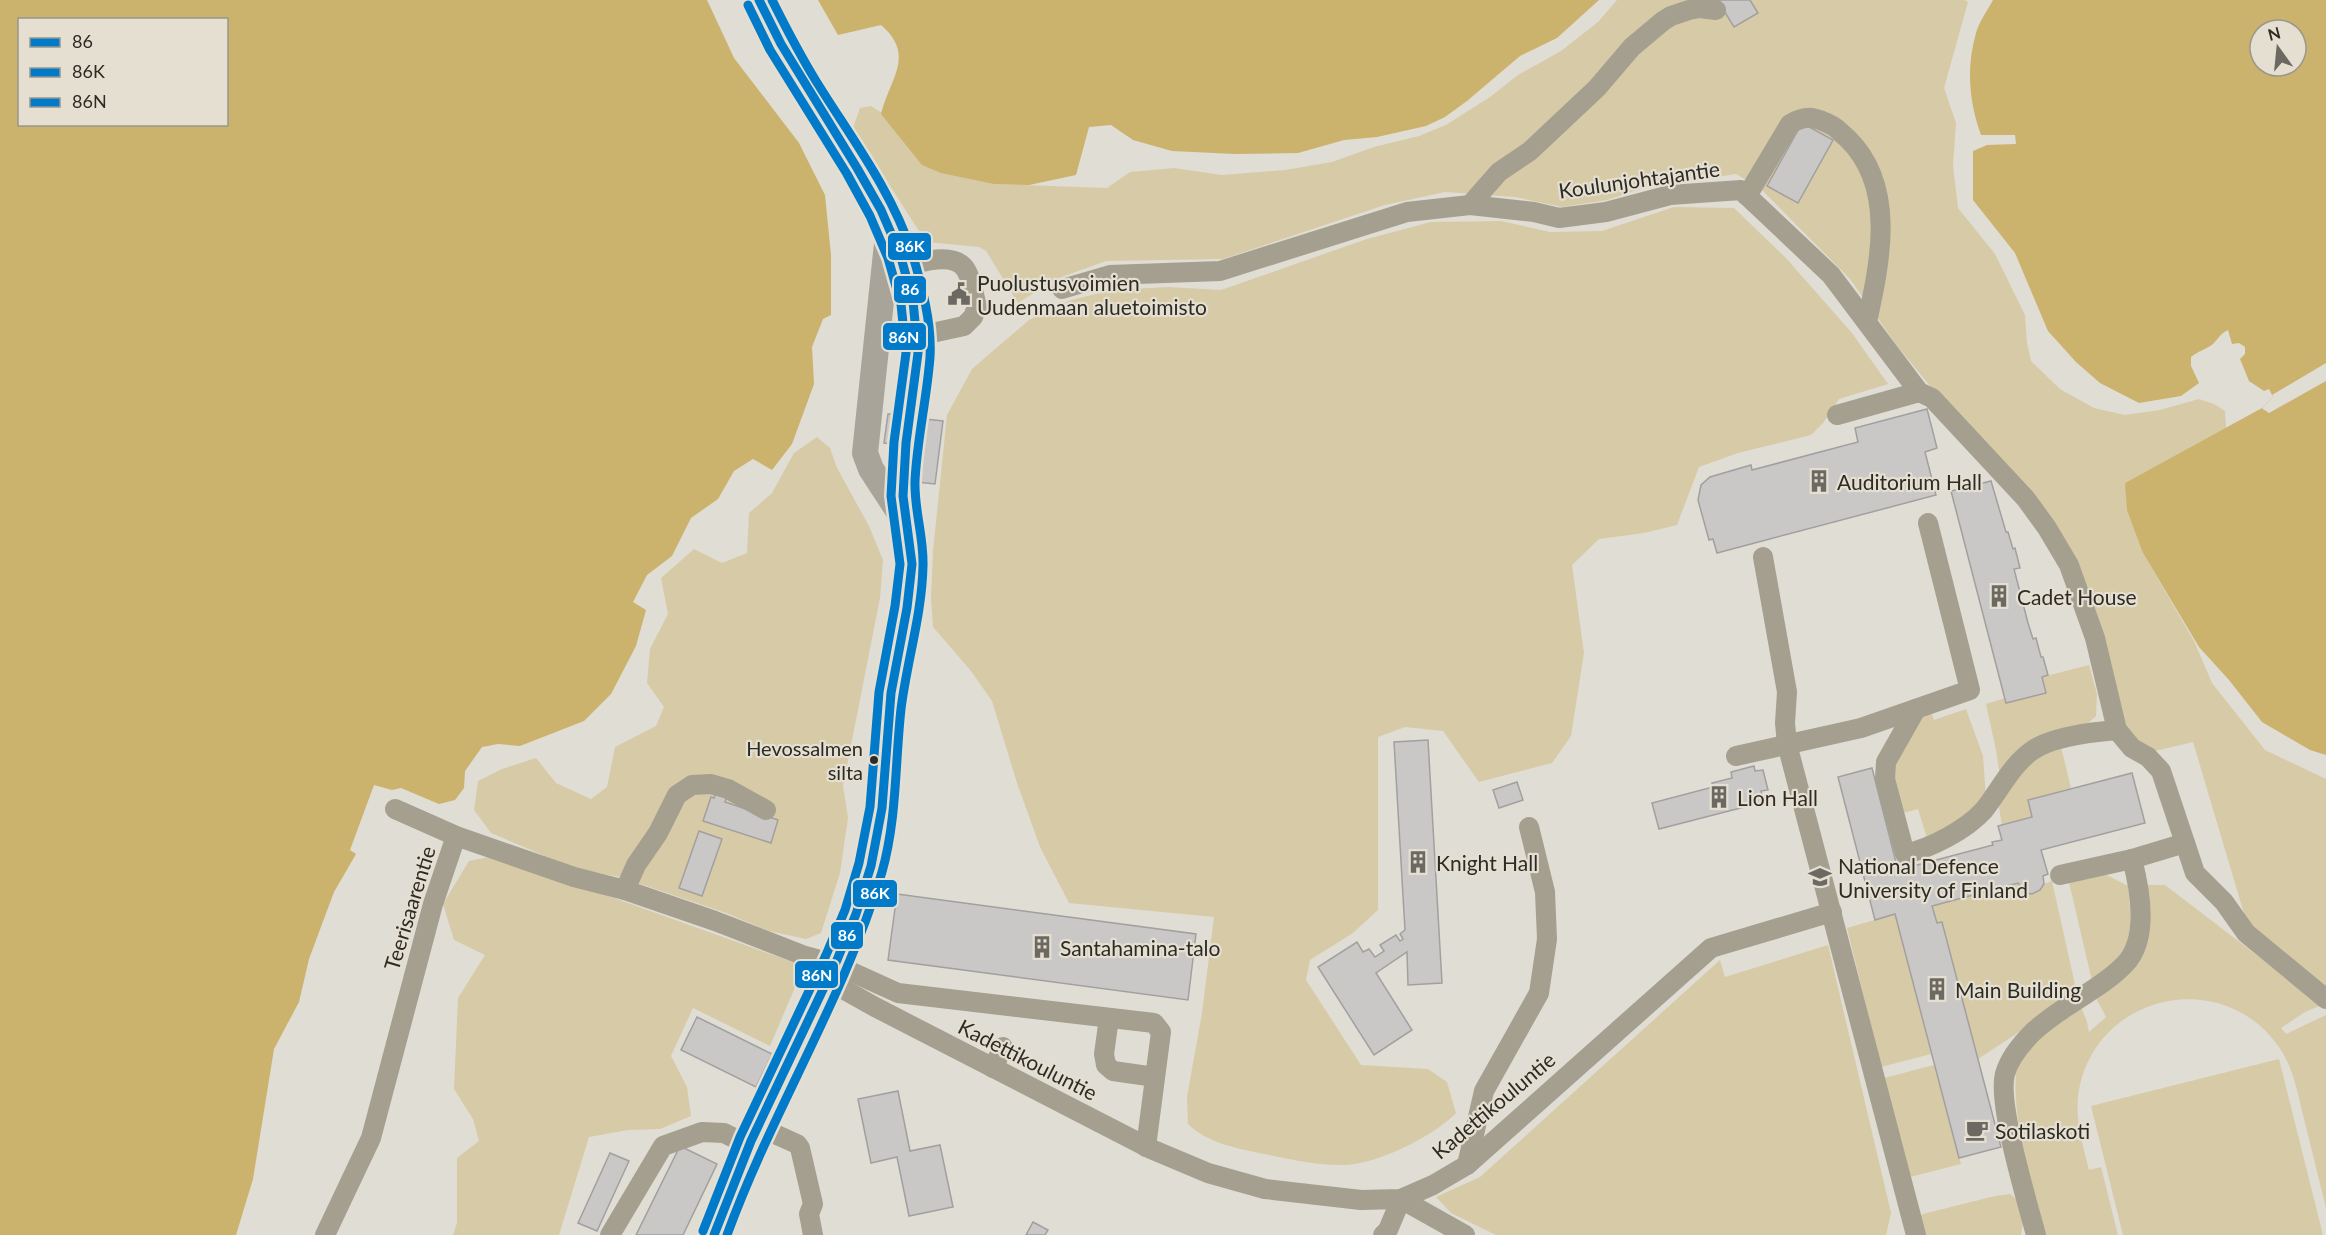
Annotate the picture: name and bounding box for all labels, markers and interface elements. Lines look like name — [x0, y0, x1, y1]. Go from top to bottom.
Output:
legend — [18, 18, 228, 126]
north arrow — [2248, 18, 2308, 78]
text: N — [2266, 22, 2282, 44]
text: 86 — [72, 30, 93, 52]
text: 86K — [72, 60, 105, 82]
text: 86N — [72, 90, 107, 112]
street label: Koulunjohtajantie — [1557, 155, 1721, 203]
line badge: 86K — [887, 232, 932, 261]
text: 86K — [895, 236, 926, 255]
place label: Puolustusvoimien Uudenmaan aluetoimisto — [977, 270, 1207, 319]
line badge: 86 — [893, 275, 927, 304]
text: 86 — [901, 279, 919, 298]
public building icon: Puolustusvoimien Uudenmaan aluetoimisto — [946, 281, 972, 307]
line badge: 86N — [882, 322, 927, 351]
text: 86N — [889, 327, 919, 346]
building icon: Auditorium Hall — [1806, 468, 1832, 494]
place label: Auditorium Hall — [1837, 469, 1982, 494]
building icon: Cadet House — [1986, 583, 2012, 609]
place label: Cadet House — [2017, 584, 2137, 609]
place label: Hevossalmen silta — [746, 736, 863, 784]
marker: Hevossalmen silta — [868, 754, 880, 766]
building icon: Lion Hall — [1706, 784, 1732, 810]
place label: Lion Hall — [1737, 785, 1818, 810]
street label: Teerisaarentie — [378, 843, 440, 973]
building icon: Knight Hall — [1405, 849, 1431, 875]
place label: Knight Hall — [1436, 850, 1538, 875]
place label: National Defence University of Finland — [1838, 853, 2028, 902]
school or university icon: National Defence University of Finland — [1807, 864, 1833, 890]
line badge: 86K — [852, 879, 898, 908]
text: 86K — [860, 883, 891, 902]
line badge: 86 — [830, 921, 864, 950]
text: 86 — [838, 925, 856, 944]
building icon: Santahamina-talo — [1029, 934, 1055, 960]
place label: Santahamina-talo — [1060, 935, 1221, 960]
line badge: 86N — [794, 960, 839, 989]
text: 86N — [802, 965, 832, 984]
building icon: Main Building — [1924, 976, 1950, 1002]
place label: Main Building — [1955, 977, 2081, 1002]
street label: Kadettikouluntie — [954, 1013, 1102, 1105]
street label: Kadettikouluntie — [1427, 1046, 1559, 1164]
cafe icon: Sotilaskoti — [1964, 1117, 1990, 1143]
place label: Sotilaskoti — [1995, 1118, 2090, 1143]

